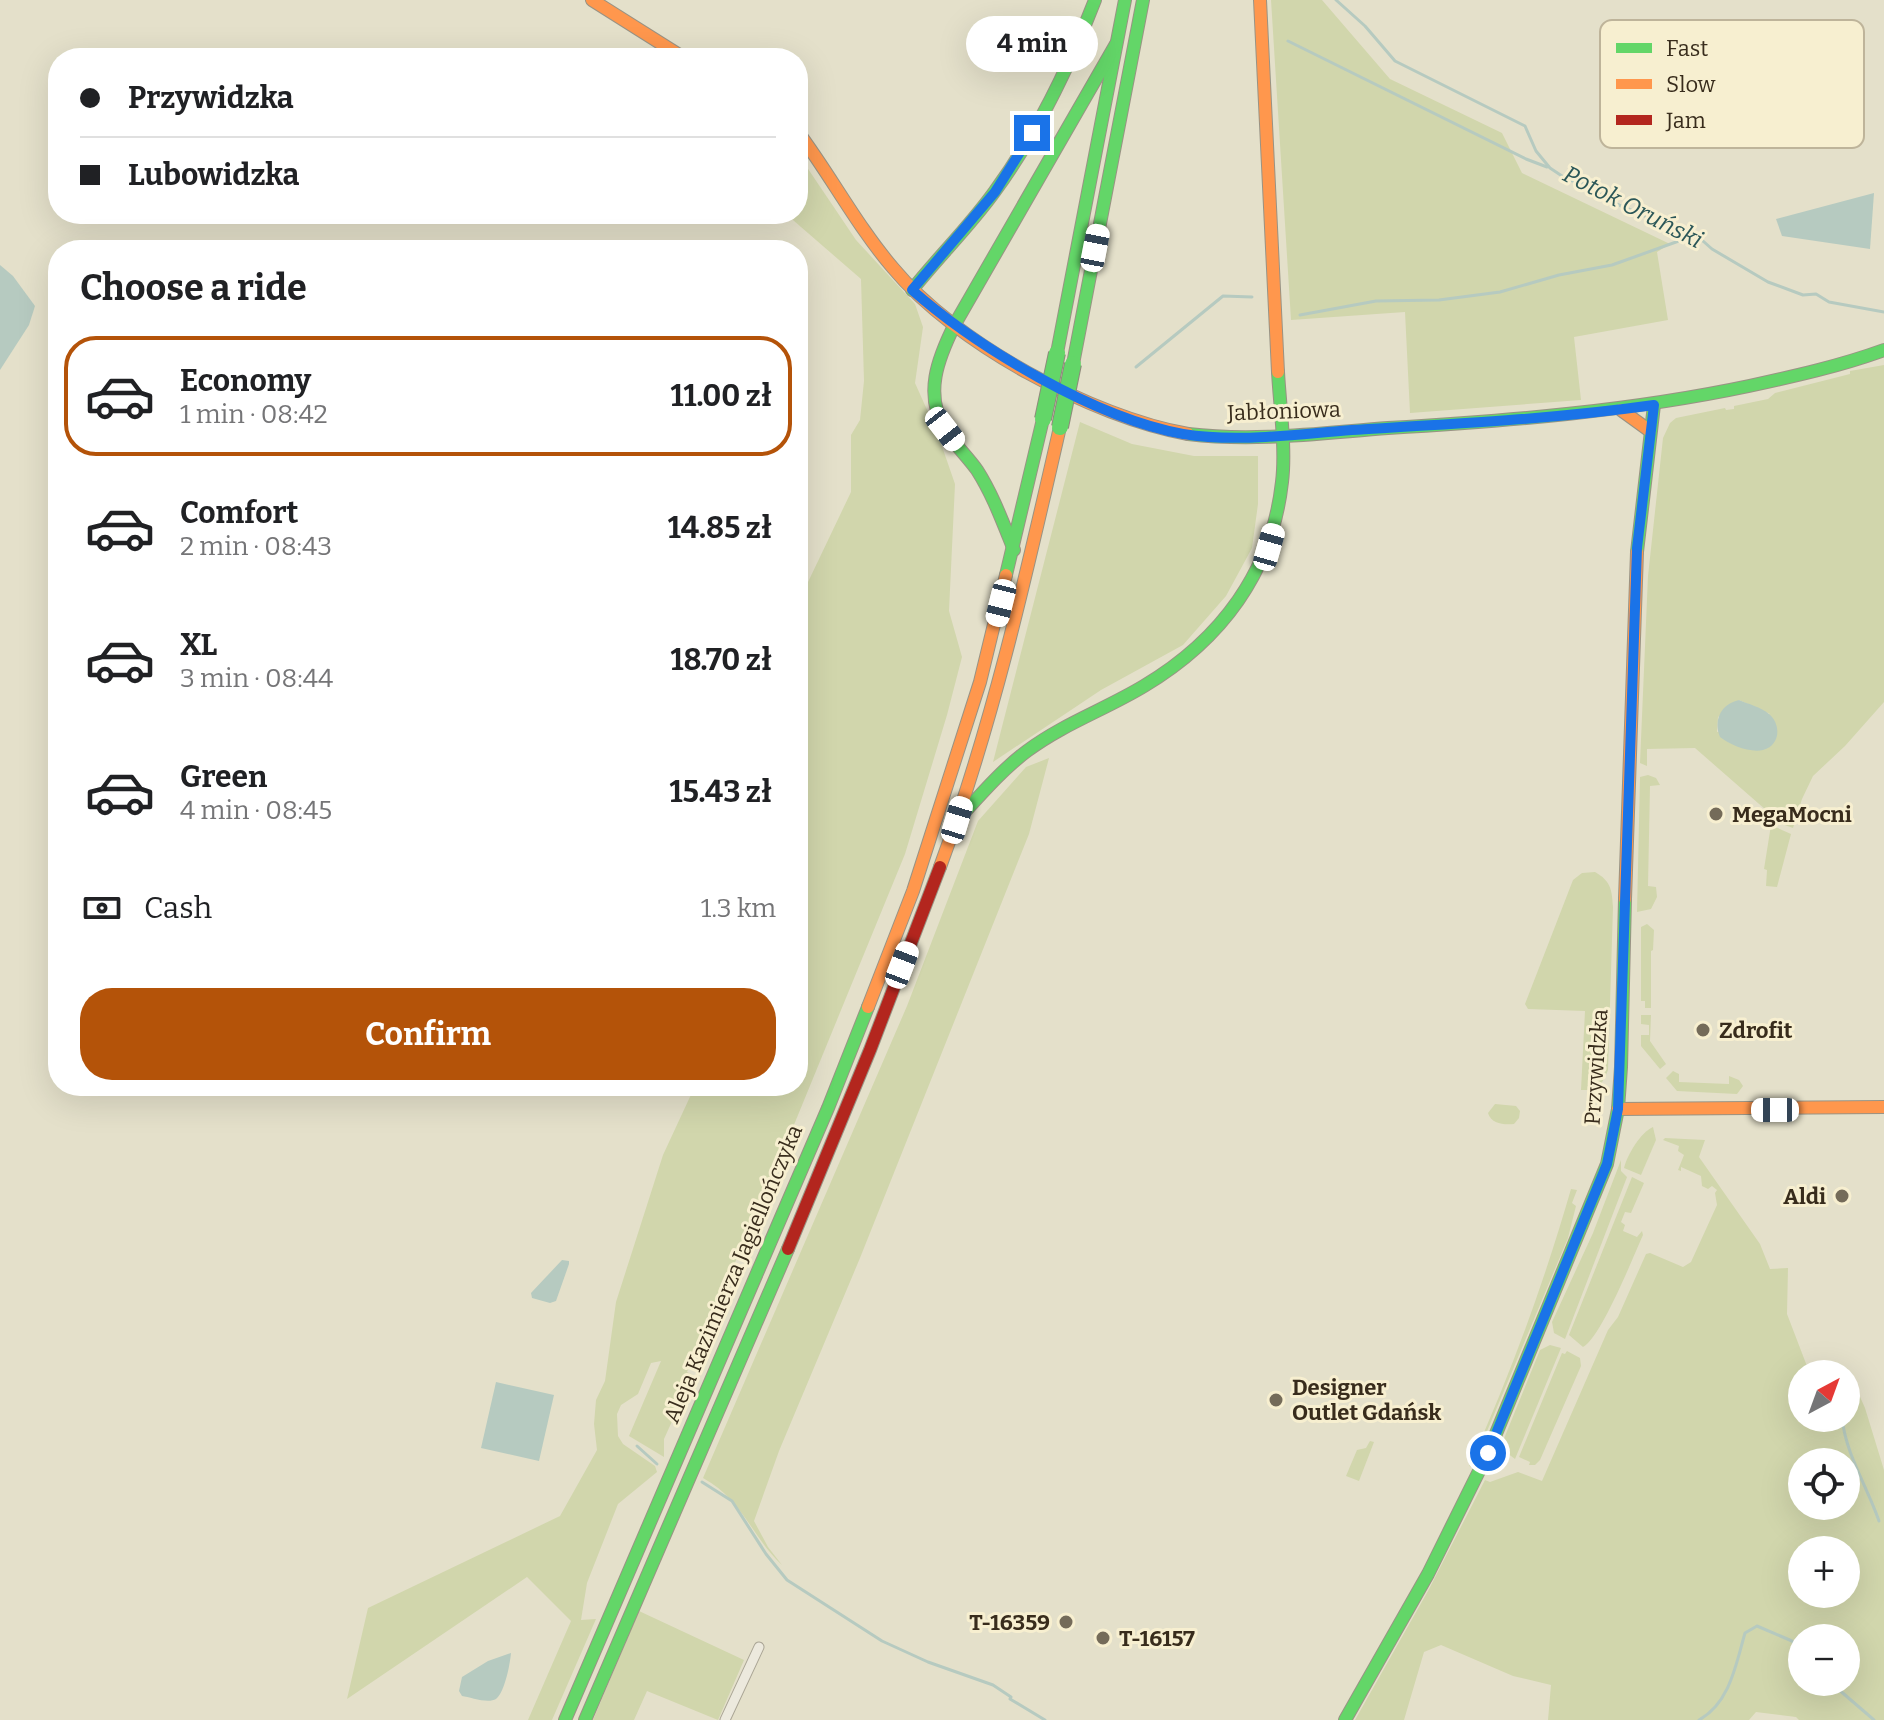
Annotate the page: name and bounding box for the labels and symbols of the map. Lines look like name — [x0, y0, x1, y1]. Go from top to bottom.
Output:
callout: 4 min — [966, 17, 1098, 73]
legend — [1600, 20, 1864, 148]
text: Fast — [1666, 35, 1708, 62]
text: Slow — [1666, 71, 1716, 98]
text: Jam — [1665, 107, 1706, 134]
route end — [1014, 115, 1050, 151]
water label: Potok Oruński — [1559, 160, 1707, 254]
car — [1079, 222, 1111, 274]
street label: Jabłoniowa — [1226, 396, 1341, 427]
car — [921, 403, 969, 455]
car — [1251, 521, 1287, 573]
car — [984, 577, 1018, 629]
car — [939, 794, 975, 846]
place label: MegaMocni — [1732, 801, 1852, 828]
marker: MegaMocni — [1707, 805, 1725, 823]
car — [882, 938, 922, 992]
street label: Przywidzka — [1578, 1008, 1614, 1126]
place label: Zdrofit — [1719, 1017, 1793, 1044]
marker: Zdrofit — [1694, 1021, 1712, 1039]
car — [1751, 1098, 1799, 1122]
street label: Aleja Kazimierza Jagiellończyka — [658, 1121, 808, 1427]
place label: Aldi — [1783, 1183, 1826, 1210]
marker: Aldi — [1833, 1187, 1851, 1205]
north arrow — [1788, 1360, 1860, 1432]
place label: Designer Outlet Gdańsk — [1292, 1374, 1441, 1426]
marker: Designer Outlet Gdańsk — [1267, 1391, 1285, 1409]
route start — [1470, 1435, 1506, 1471]
place label: T-16359 — [969, 1609, 1050, 1636]
marker: T-16359 — [1057, 1613, 1075, 1631]
place label: T-16157 — [1119, 1625, 1195, 1652]
marker: T-16157 — [1094, 1629, 1112, 1647]

